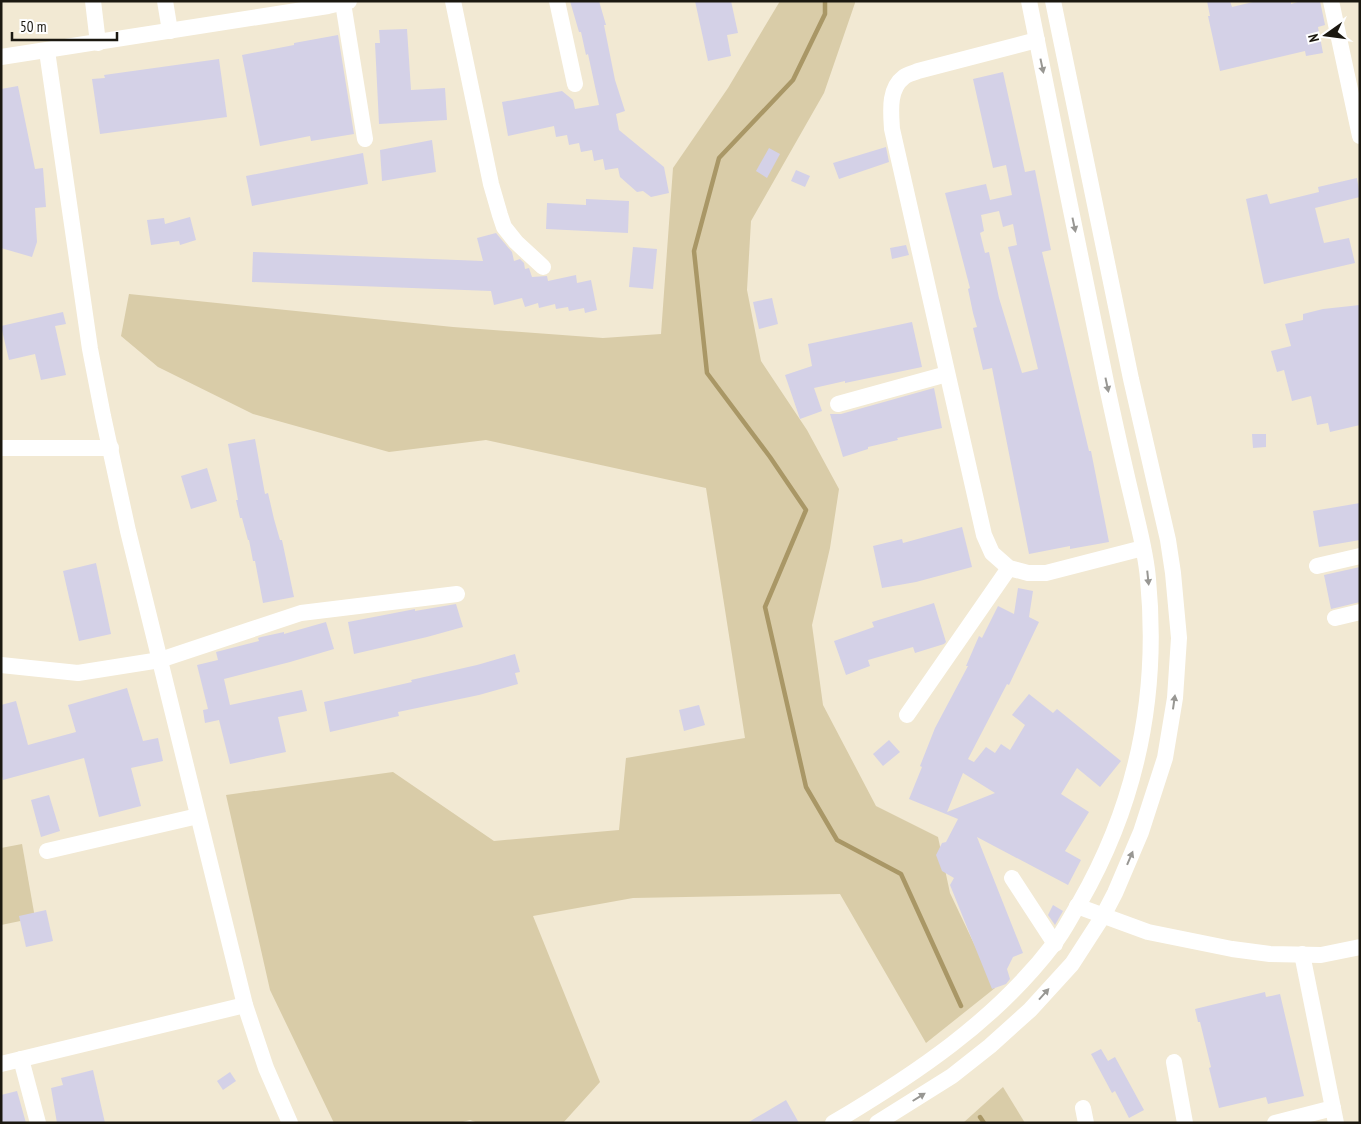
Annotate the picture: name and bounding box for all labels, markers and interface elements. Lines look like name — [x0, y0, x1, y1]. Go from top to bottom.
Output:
scale bar — [12, 10, 118, 42]
north arrow — [1301, 10, 1351, 60]
text: 50 m — [20, 17, 46, 36]
text: N — [1304, 32, 1323, 44]
one-way arrow — [1038, 59, 1046, 74]
one-way arrow — [1071, 218, 1079, 234]
one-way arrow — [1103, 377, 1111, 392]
one-way arrow — [1144, 570, 1152, 586]
one-way arrow — [1170, 694, 1178, 710]
one-way arrow — [1126, 851, 1134, 865]
one-way arrow — [1038, 989, 1050, 1001]
one-way arrow — [912, 1092, 925, 1101]

